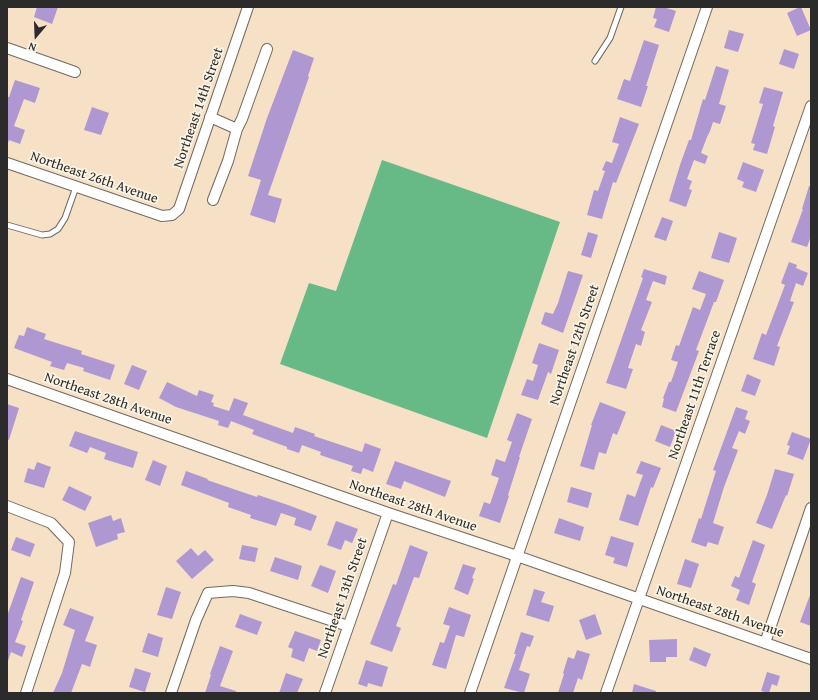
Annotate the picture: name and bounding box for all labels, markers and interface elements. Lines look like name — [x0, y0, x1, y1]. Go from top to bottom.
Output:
north arrow — [16, 16, 56, 56]
text: N — [26, 39, 38, 56]
street label: Northeast 14th Street — [170, 45, 228, 171]
street label: Northeast 26th Avenue — [28, 148, 160, 208]
street label: Northeast 12th Street — [546, 282, 604, 408]
street label: Northeast 11th Terrace — [665, 328, 725, 462]
street label: Northeast 28th Avenue — [42, 369, 174, 429]
street label: Northeast 28th Avenue — [347, 476, 479, 536]
street label: Northeast 13th Street — [314, 535, 372, 661]
street label: Northeast 28th Avenue — [654, 582, 786, 642]

